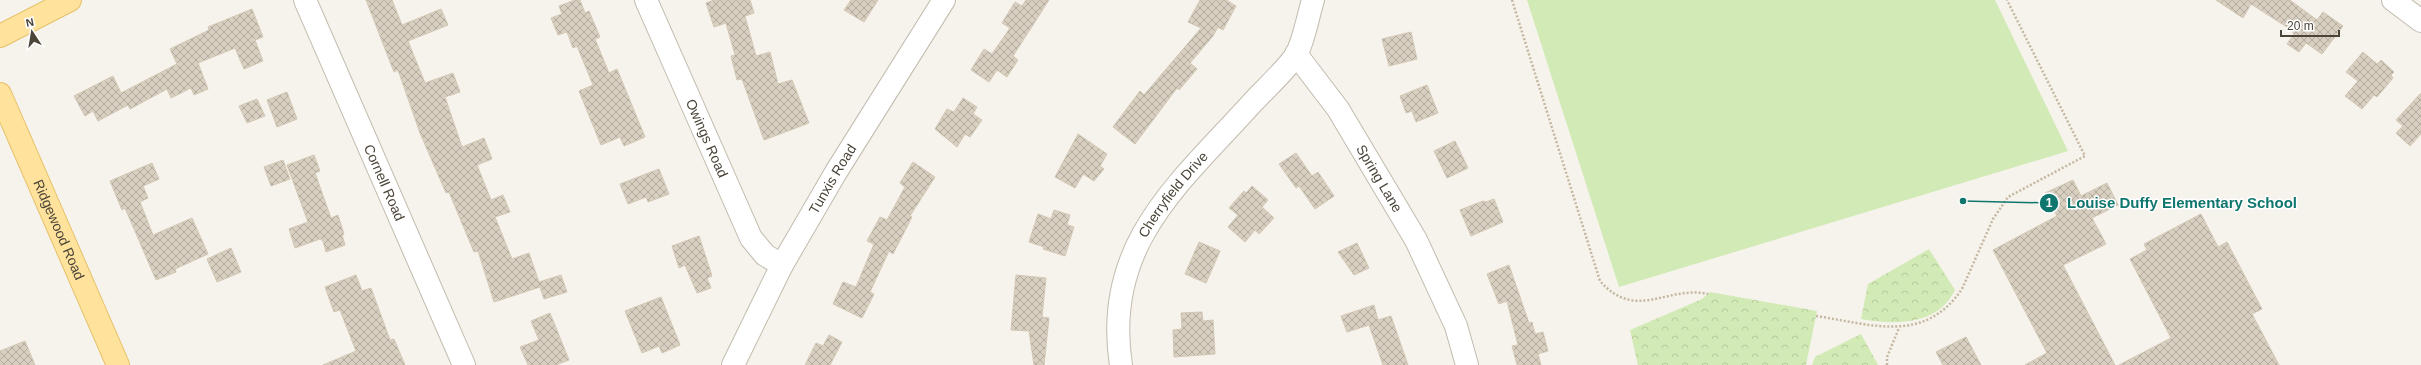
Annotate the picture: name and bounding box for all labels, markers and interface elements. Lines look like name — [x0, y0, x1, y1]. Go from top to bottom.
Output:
north arrow — [12, 12, 52, 52]
scale bar — [2281, 12, 2339, 38]
text: N — [25, 16, 35, 29]
text: 20 m — [2287, 19, 2314, 33]
street label: Owings Road — [683, 96, 731, 180]
street label: Tunxis Road — [805, 141, 859, 217]
street label: Cornell Road — [361, 142, 408, 223]
street label: Spring Lane — [1353, 142, 1406, 215]
street label: Cherryfield Drive — [1135, 148, 1211, 240]
street label: Ridgewood Road — [30, 177, 88, 282]
callout: Louise Duffy Elementary School — [2039, 189, 2305, 216]
text: Louise Duffy Elementary School — [2067, 194, 2297, 211]
text: 1 — [2046, 196, 2053, 210]

